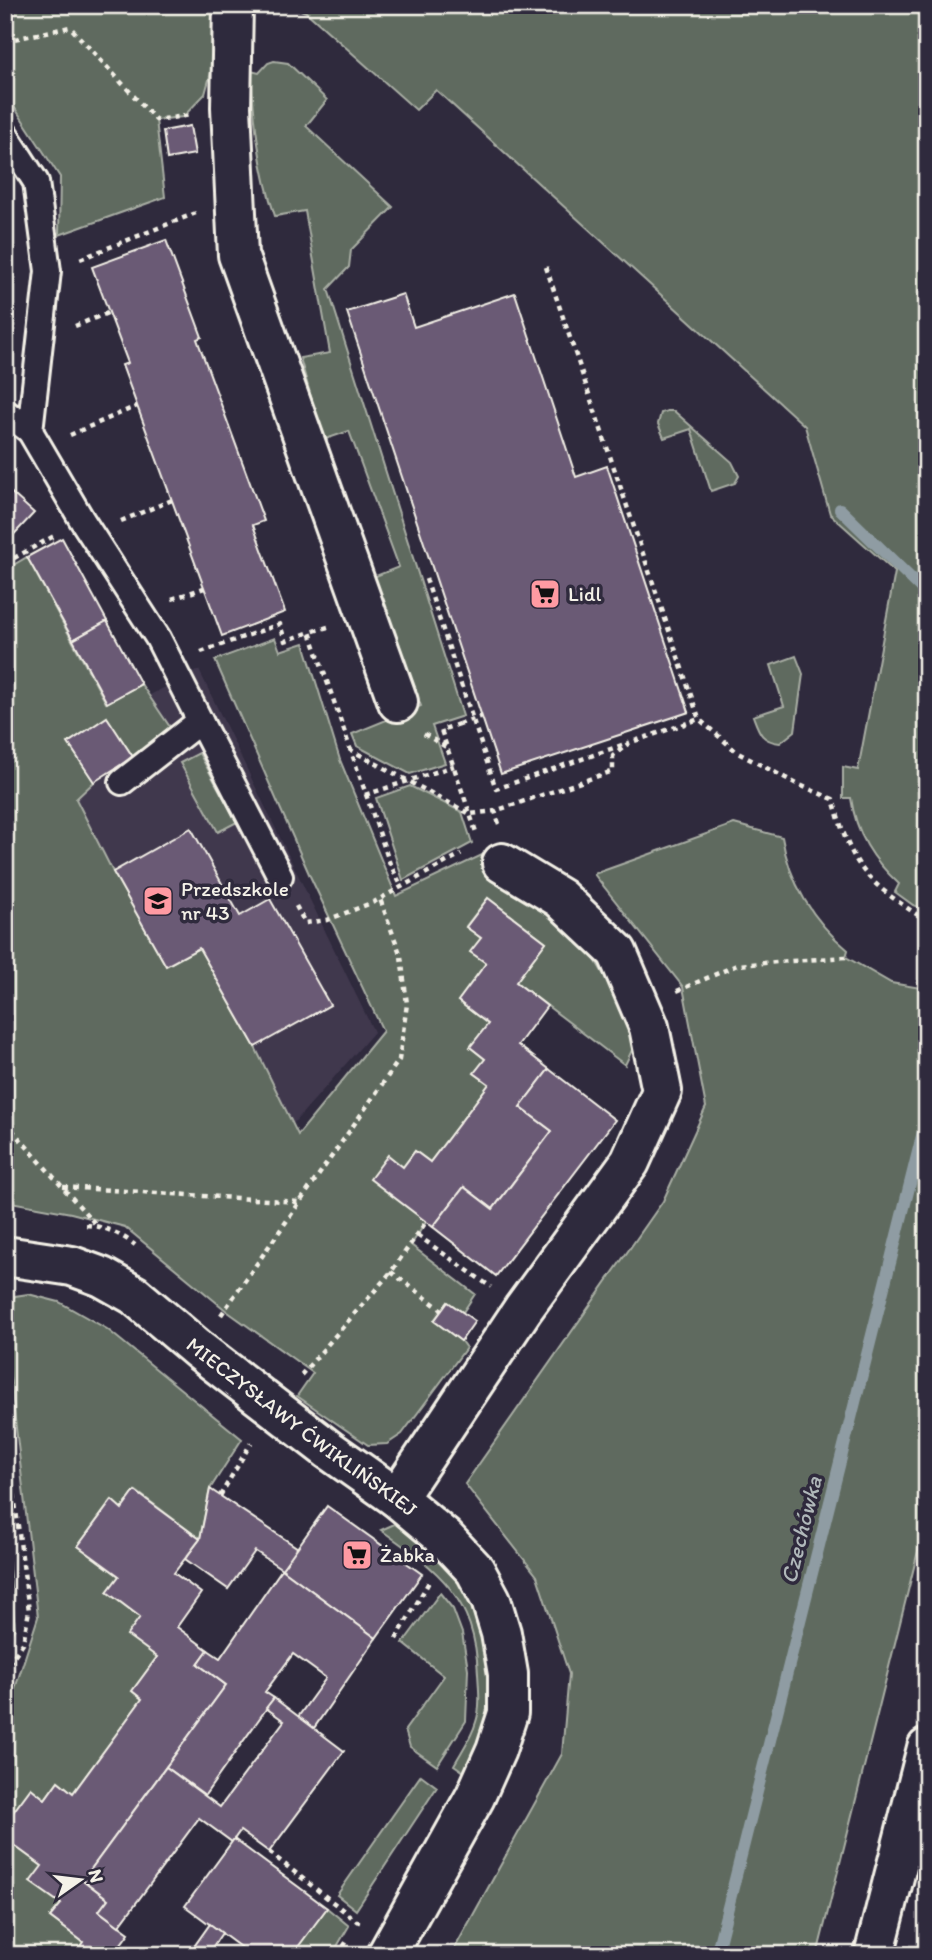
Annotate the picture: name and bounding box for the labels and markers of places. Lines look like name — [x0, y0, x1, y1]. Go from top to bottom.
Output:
supermarket icon: Lidl — [528, 577, 562, 611]
place label: Lidl — [568, 581, 602, 606]
place label: Przedszkole nr 43 — [181, 876, 289, 925]
school or university icon: Przedszkole nr 43 — [141, 884, 175, 918]
supermarket icon: Żabka — [340, 1538, 374, 1572]
place label: Żabka — [380, 1542, 435, 1567]

